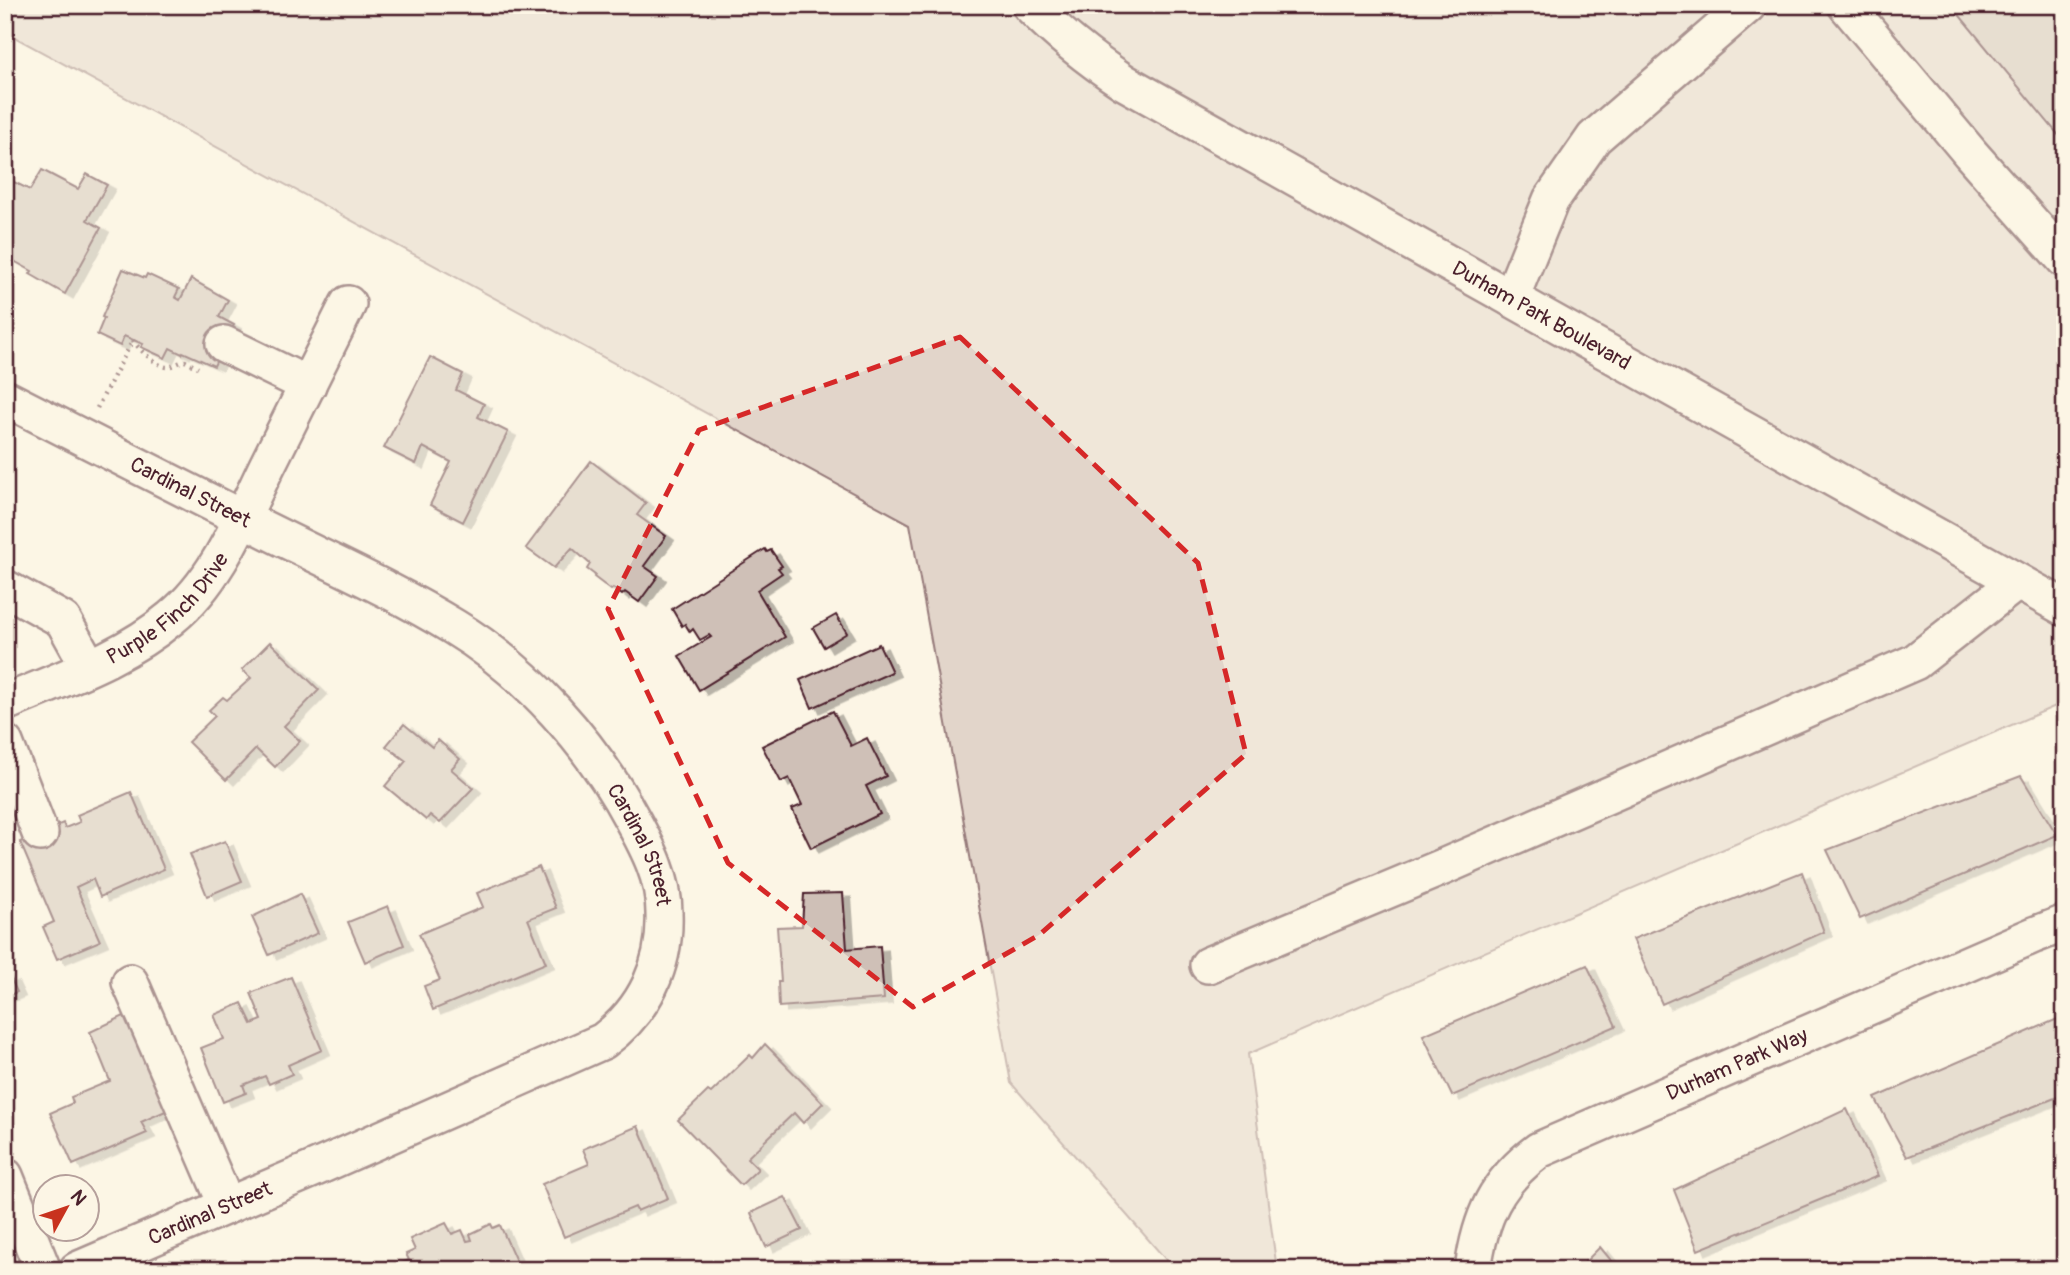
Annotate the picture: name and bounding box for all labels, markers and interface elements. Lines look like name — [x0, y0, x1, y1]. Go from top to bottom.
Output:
street label: Durham Park Boulevard — [1447, 255, 1635, 377]
street label: Cardinal Street — [125, 451, 256, 535]
street label: Purple Finch Drive — [102, 547, 235, 671]
street label: Cardinal Street — [601, 779, 677, 908]
street label: Durham Park Way — [1662, 1022, 1812, 1107]
north arrow — [32, 1174, 102, 1244]
street label: Cardinal Street — [144, 1175, 277, 1252]
text: N — [65, 1185, 92, 1210]

